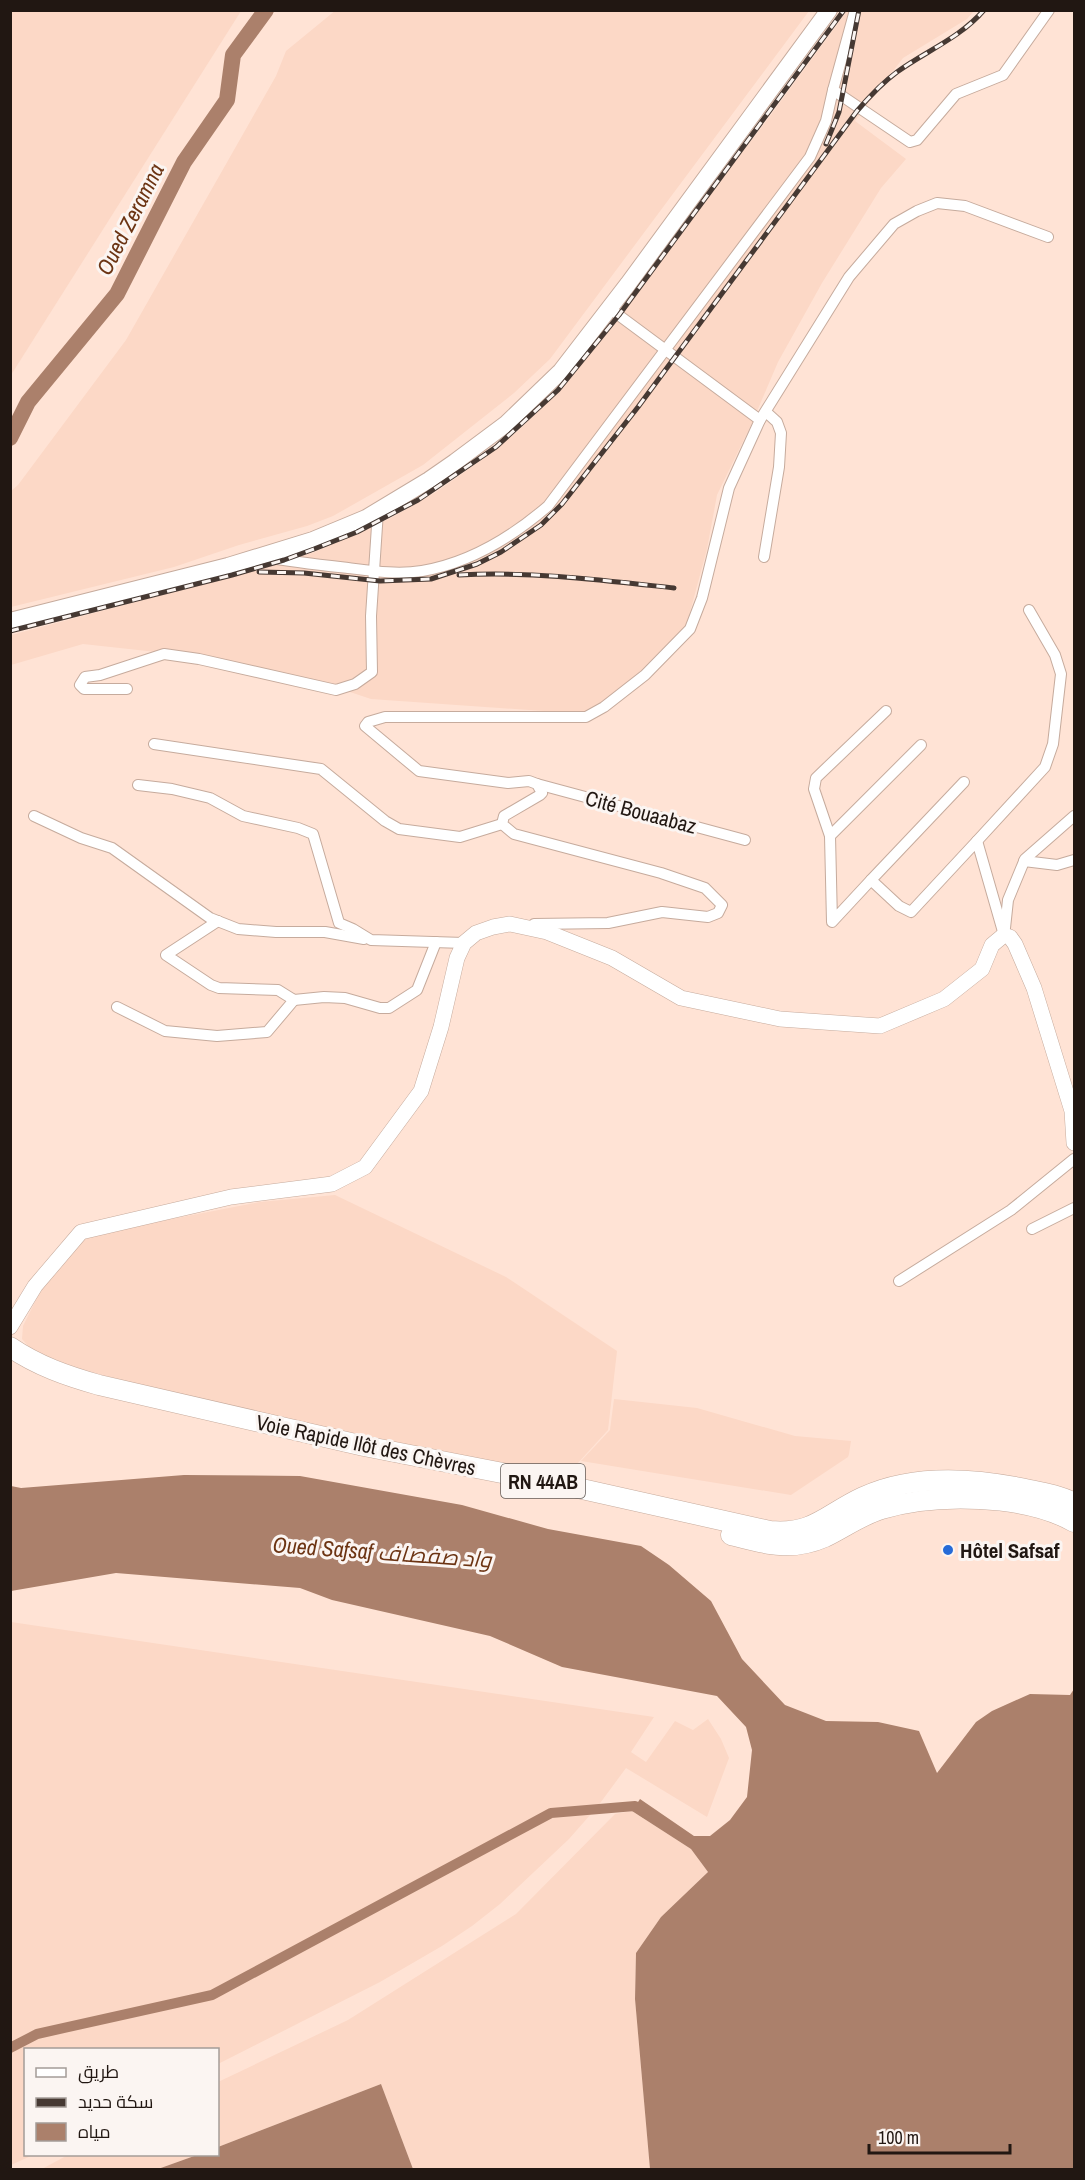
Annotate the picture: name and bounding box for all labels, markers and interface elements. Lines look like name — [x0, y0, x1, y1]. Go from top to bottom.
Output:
water label: Oued Zeramna — [89, 158, 171, 280]
street label: Cité Bouaabaz — [582, 783, 700, 841]
street label: Voie Rapide Ilôt des Chèvres — [253, 1408, 479, 1482]
road number: RN 44AB — [501, 1464, 585, 1498]
water label: Oued Safsaf واد صفصاف — [272, 1529, 494, 1575]
place label: Hôtel Safsaf — [960, 1536, 1060, 1565]
marker: Hôtel Safsaf — [941, 1543, 955, 1557]
legend — [24, 2048, 219, 2156]
text: طريق — [78, 2059, 119, 2084]
text: سكة حديد — [78, 2089, 153, 2114]
scale bar — [869, 2117, 1010, 2155]
text: مياه — [78, 2119, 111, 2144]
text: 100 m — [878, 2125, 919, 2150]

